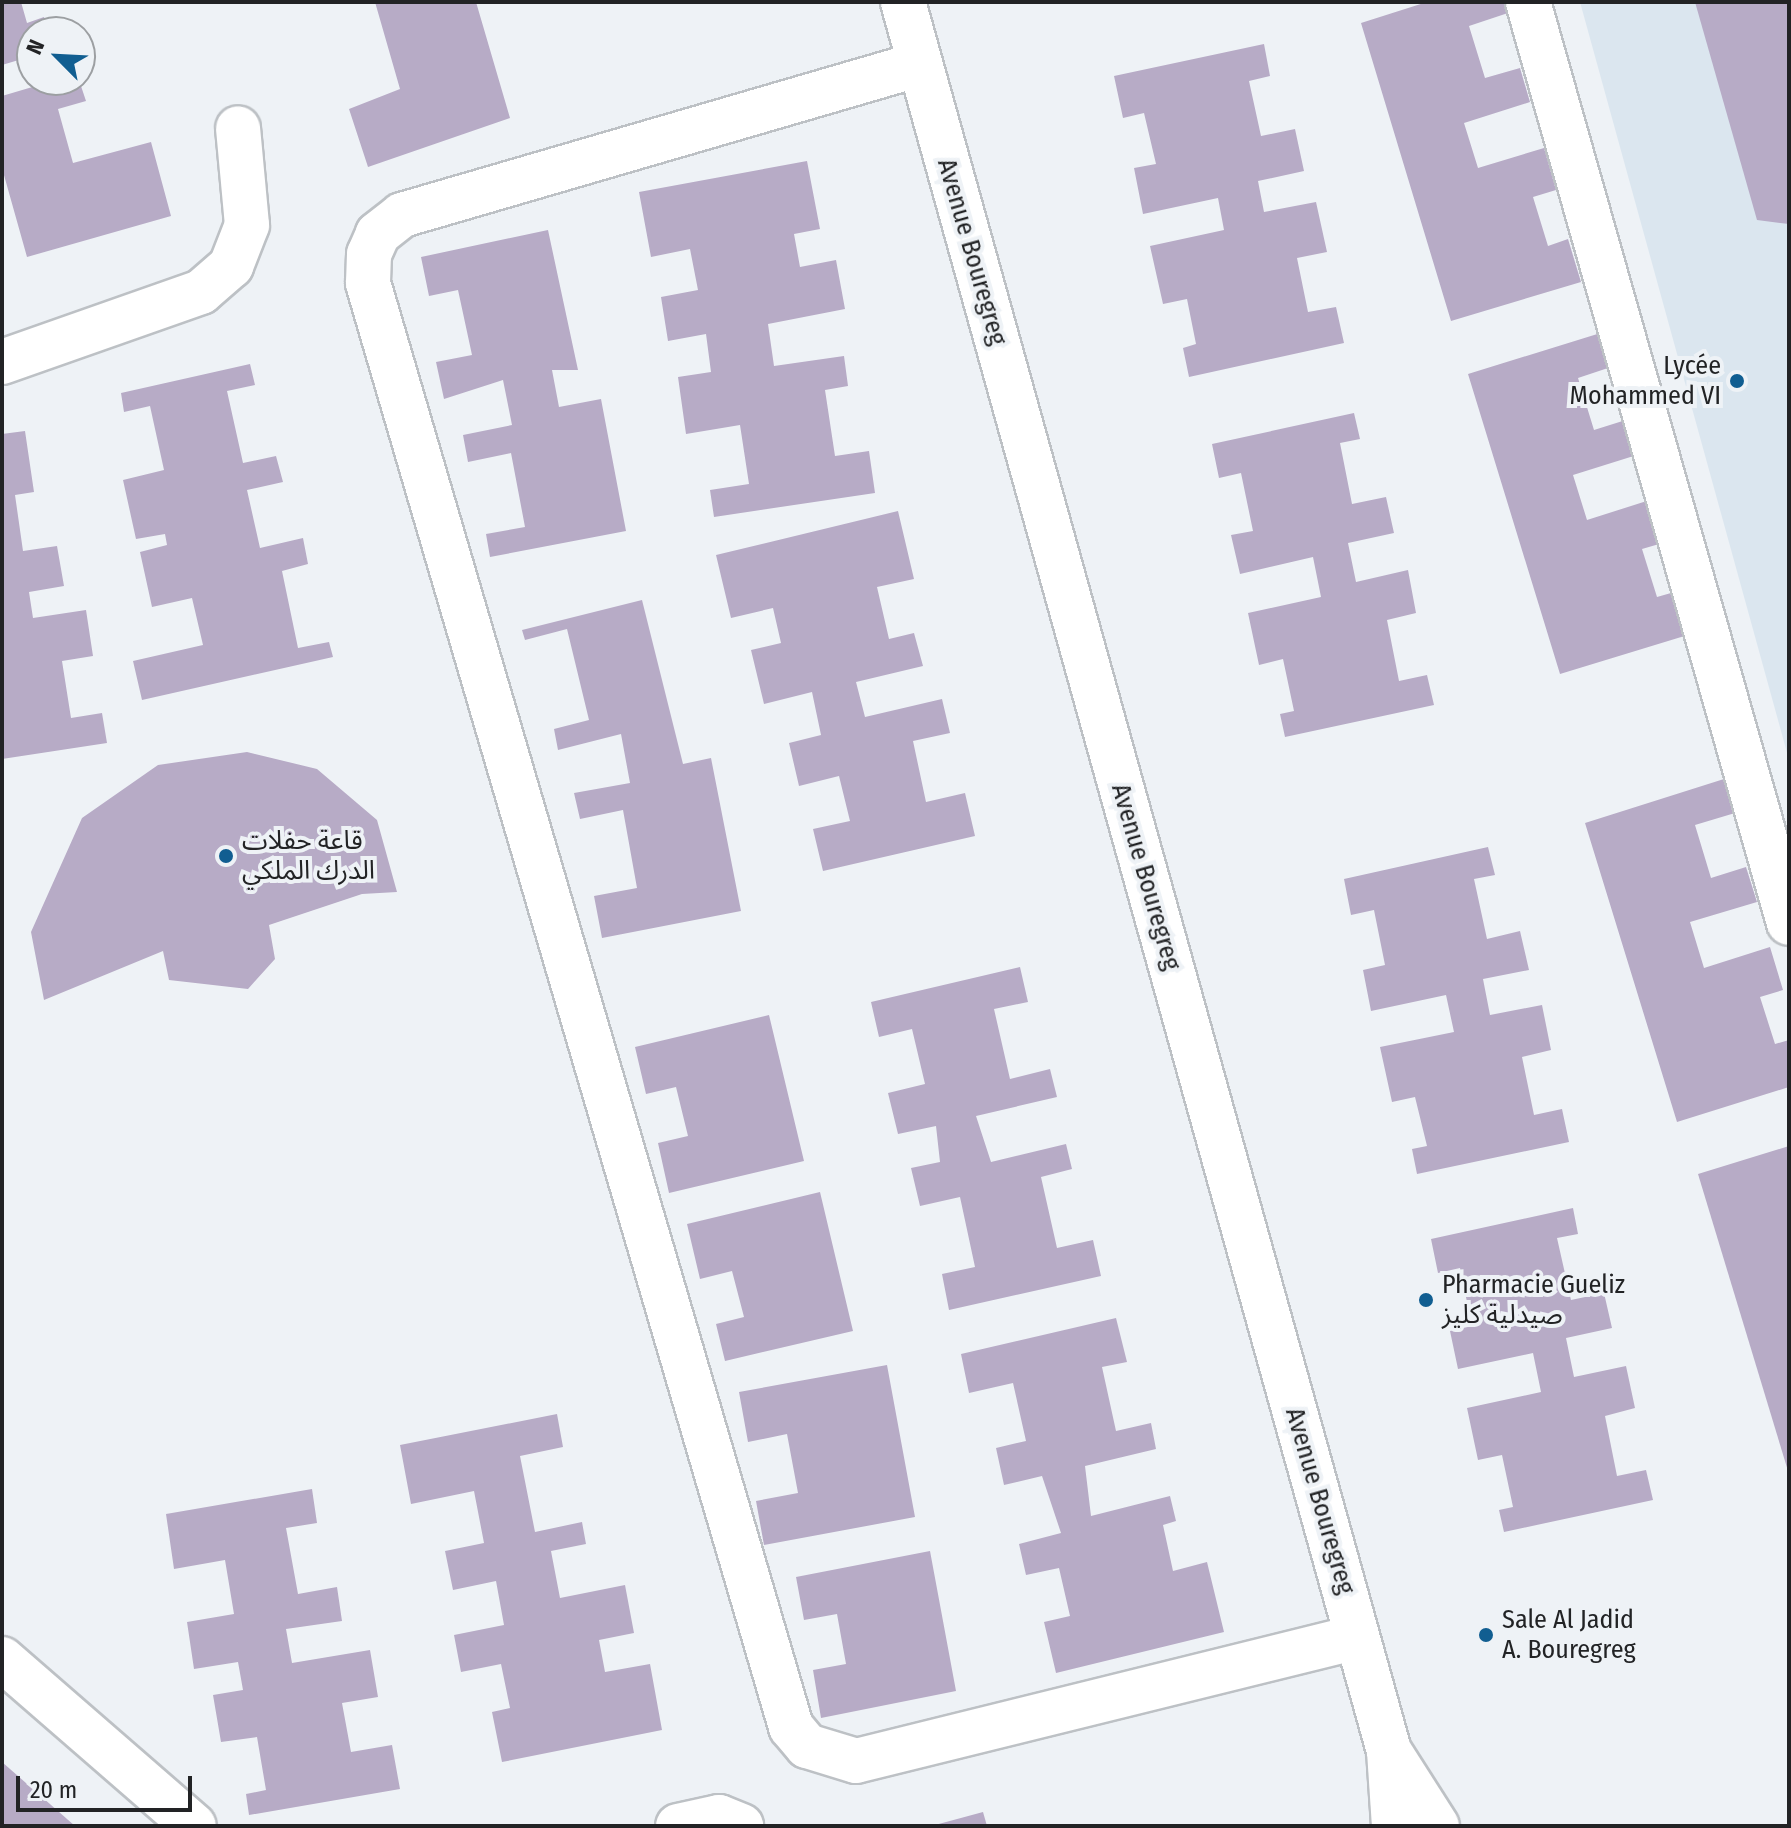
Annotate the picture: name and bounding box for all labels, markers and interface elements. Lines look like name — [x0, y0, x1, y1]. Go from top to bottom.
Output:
north arrow — [16, 16, 96, 96]
text: N — [20, 35, 50, 58]
street label: Avenue Bouregreg — [930, 155, 1014, 349]
place label: Lycée Mohammed VI — [1569, 350, 1721, 412]
marker: Lycée Mohammed VI — [1728, 372, 1746, 390]
street label: Avenue Bouregreg — [1104, 780, 1188, 974]
place label: قاعة حفلات الدرك الملكي — [242, 825, 375, 886]
marker: قاعة حفلات الدرك الملكي — [217, 847, 235, 865]
place label: Pharmacie Gueliz صيدلية كليز — [1442, 1269, 1625, 1330]
marker: Pharmacie Gueliz صيدلية كليز — [1417, 1291, 1435, 1309]
street label: Avenue Bouregreg — [1278, 1404, 1362, 1598]
place label: Sale Al Jadid A. Bouregreg — [1502, 1604, 1636, 1666]
marker: Sale Al Jadid A. Bouregreg — [1477, 1626, 1495, 1644]
scale bar — [20, 1760, 196, 1810]
text: 20 m — [30, 1776, 77, 1804]

